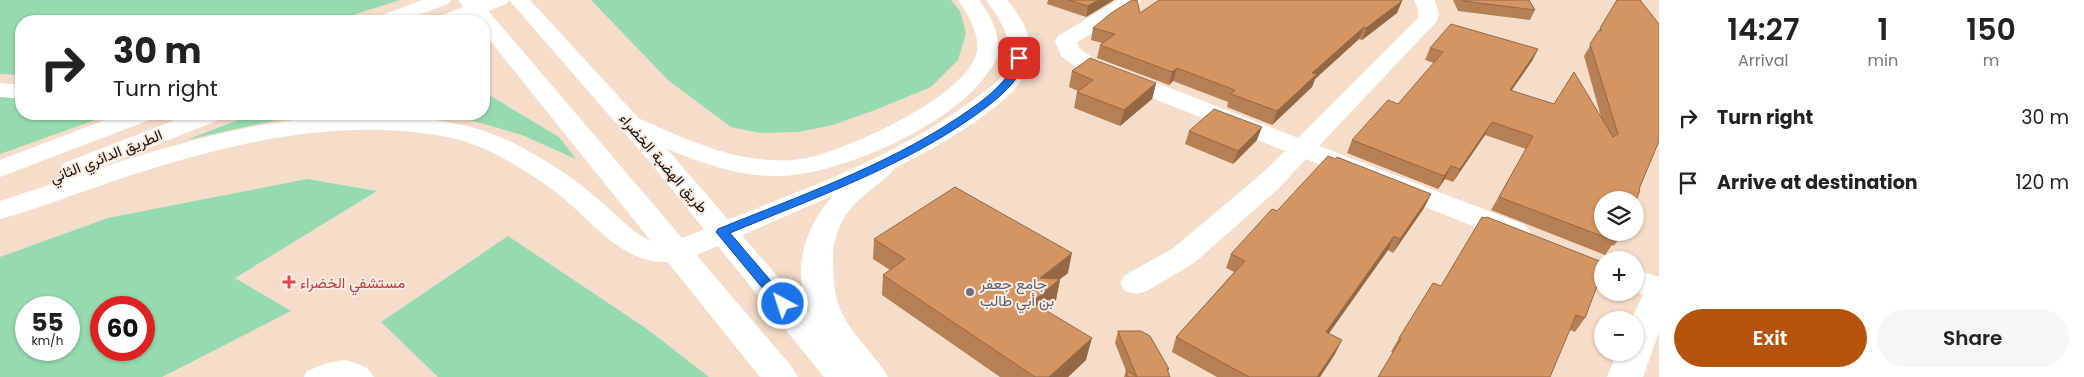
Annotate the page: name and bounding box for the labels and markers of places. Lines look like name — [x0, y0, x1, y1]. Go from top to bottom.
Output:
pin — [998, 37, 1040, 79]
place label: مستشفي الخضراء — [300, 272, 405, 296]
place label: جامع جعفر بن أبي طالب — [979, 273, 1054, 314]
marker: مستشفي الخضراء — [282, 275, 296, 289]
marker: جامع جعفر بن أبي طالب — [964, 286, 976, 298]

